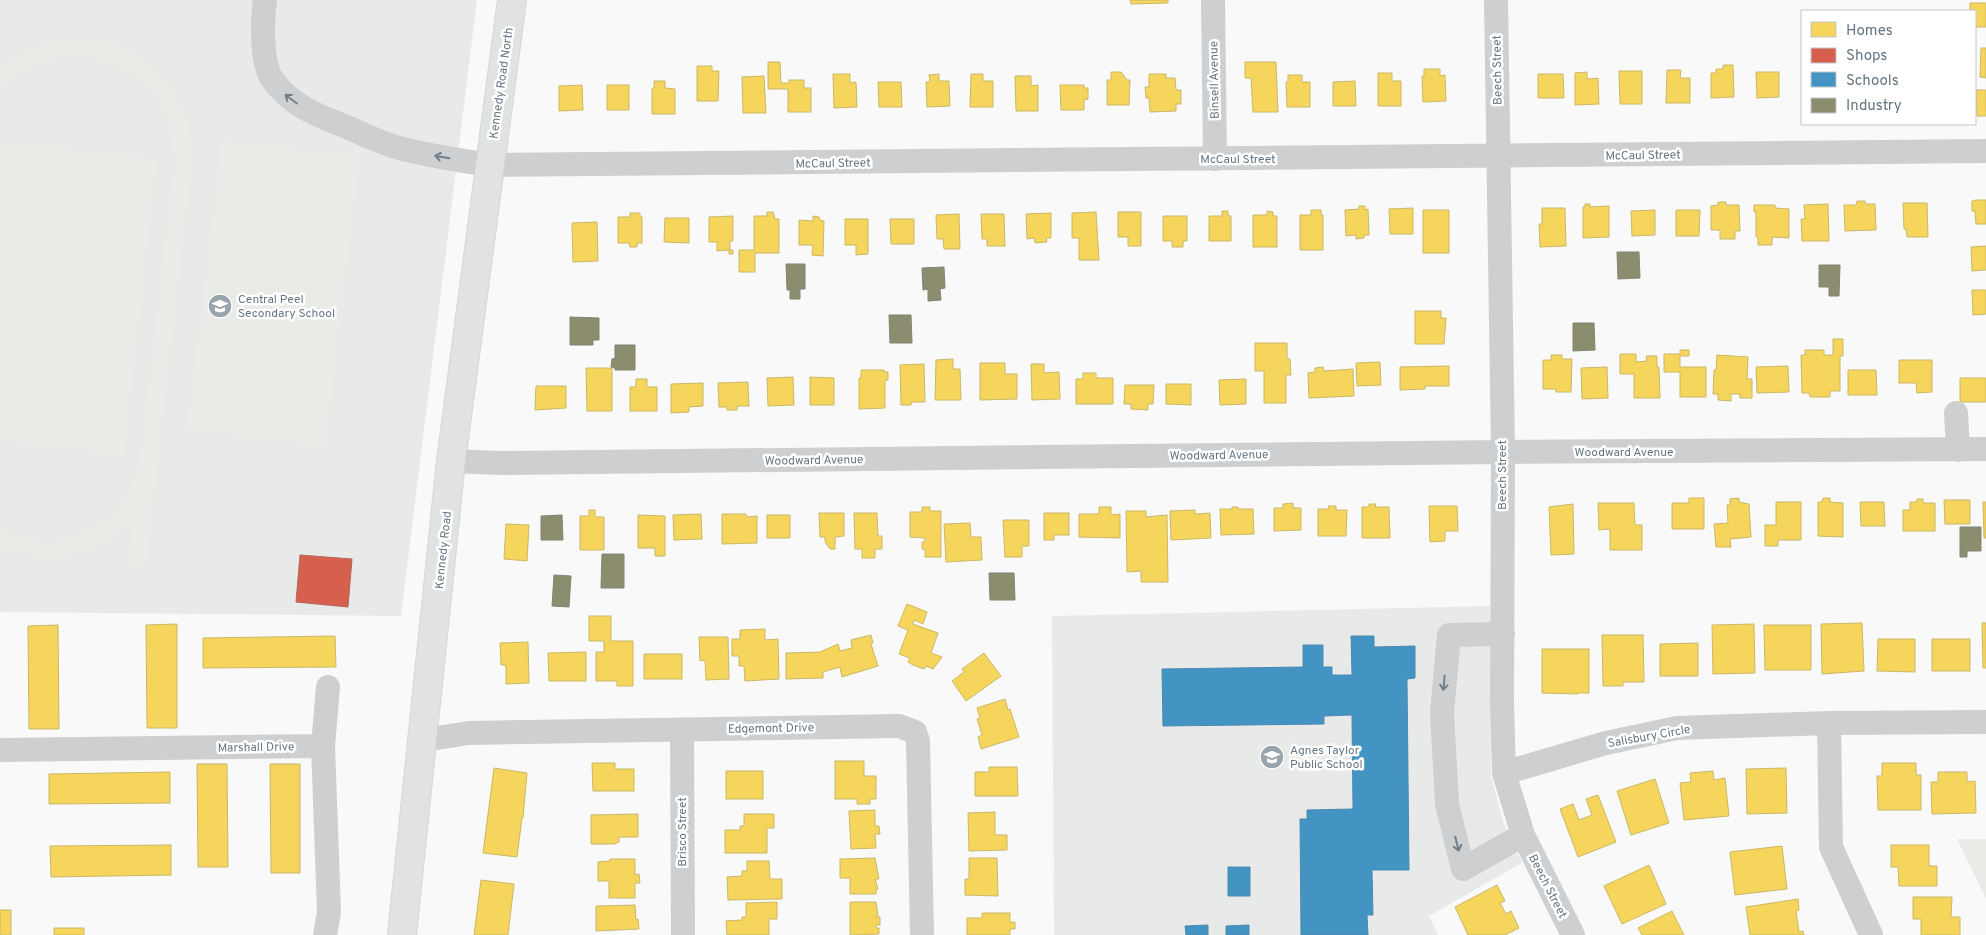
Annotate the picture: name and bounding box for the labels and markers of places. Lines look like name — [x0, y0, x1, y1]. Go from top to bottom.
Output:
place label: Central Peel Secondary School — [238, 292, 335, 322]
school or university icon: Central Peel Secondary School — [207, 293, 233, 319]
place label: Agnes Taylor Public School — [1290, 743, 1363, 773]
school or university icon: Agnes Taylor Public School — [1259, 744, 1285, 770]

